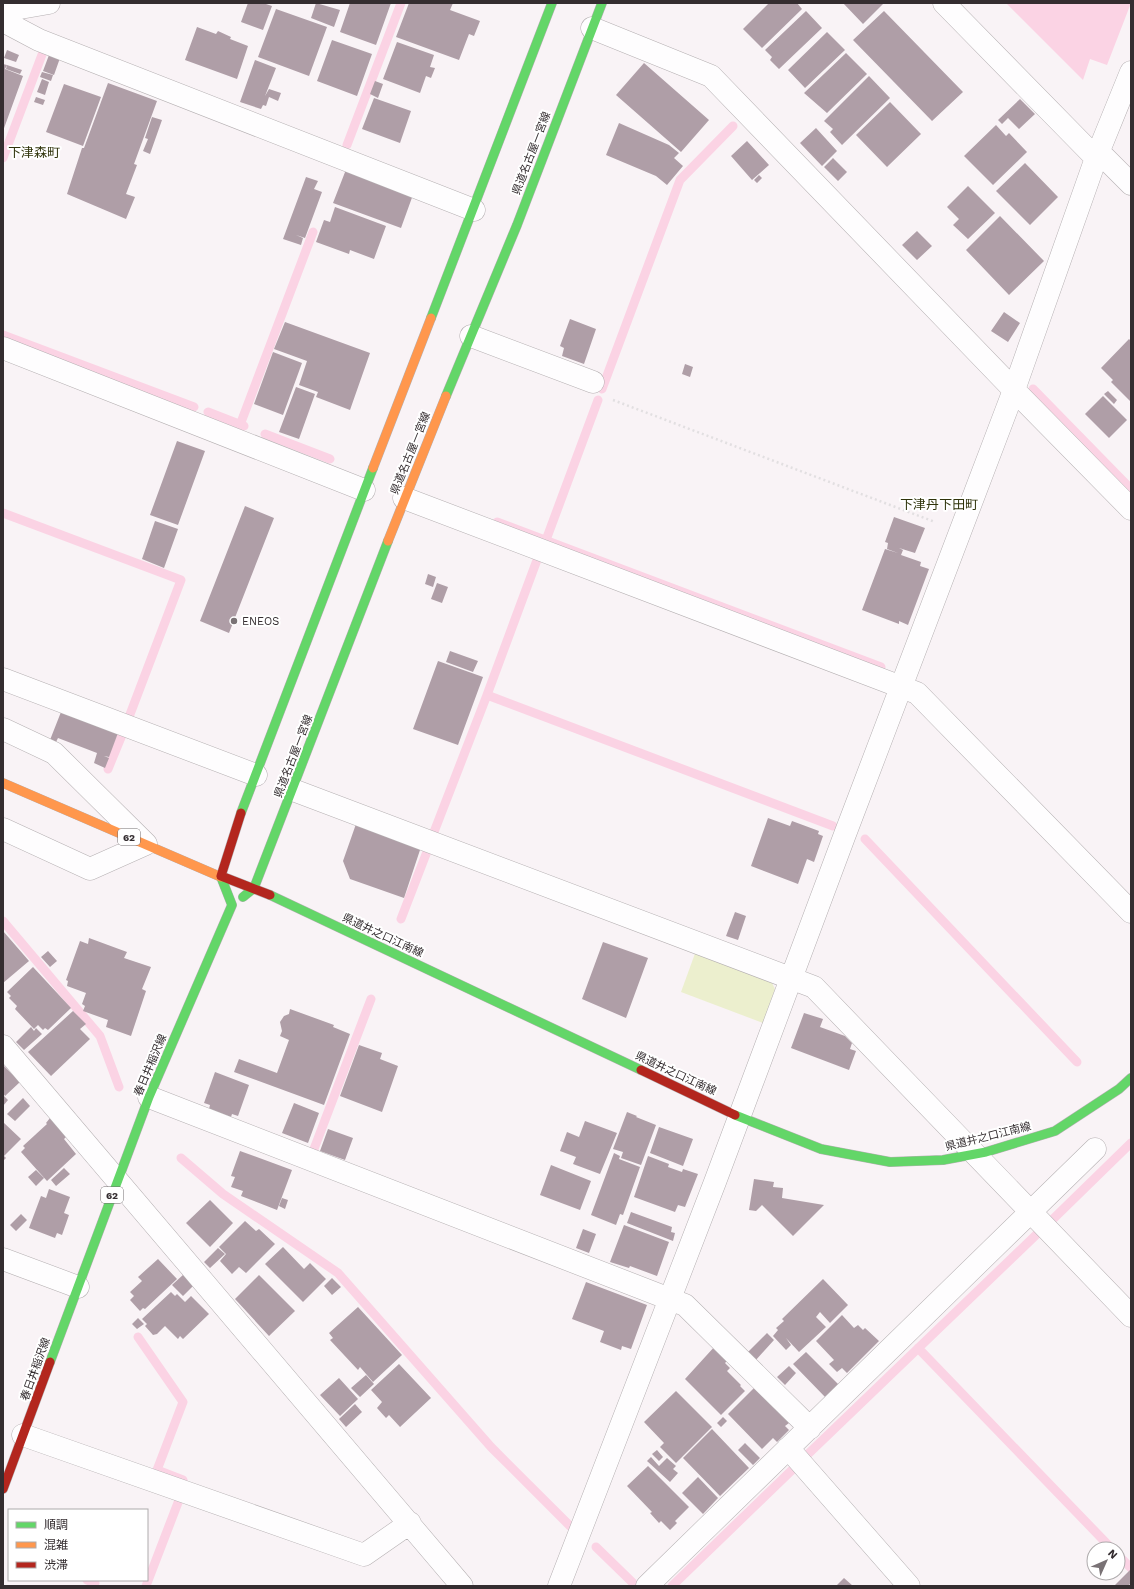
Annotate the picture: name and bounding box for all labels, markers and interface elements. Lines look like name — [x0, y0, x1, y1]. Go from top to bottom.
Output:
street label: 県道名古屋一宮線 — [510, 110, 553, 197]
district label: 下津森町 — [8, 145, 60, 160]
street label: 県道名古屋一宮線 — [388, 410, 433, 496]
district label: 下津丹下田町 — [900, 497, 978, 512]
place label: ENEOS — [242, 615, 279, 628]
marker: ENEOS — [229, 616, 239, 626]
street label: 県道名古屋一宮線 — [272, 713, 315, 800]
road number: 62 — [118, 829, 140, 845]
street label: 県道井之口江南線 — [340, 911, 425, 960]
street label: 春日井稲沢線 — [132, 1032, 169, 1098]
street label: 県道井之口江南線 — [633, 1049, 718, 1098]
street label: 県道井之口江南線 — [944, 1120, 1032, 1153]
road number: 62 — [101, 1187, 123, 1203]
street label: 春日井稲沢線 — [18, 1336, 53, 1402]
legend — [8, 1509, 148, 1581]
text: 順調 — [44, 1518, 68, 1532]
text: 混雑 — [44, 1538, 68, 1552]
north arrow — [1086, 1541, 1126, 1581]
text: N — [1105, 1547, 1120, 1562]
text: 渋滞 — [44, 1558, 68, 1572]

